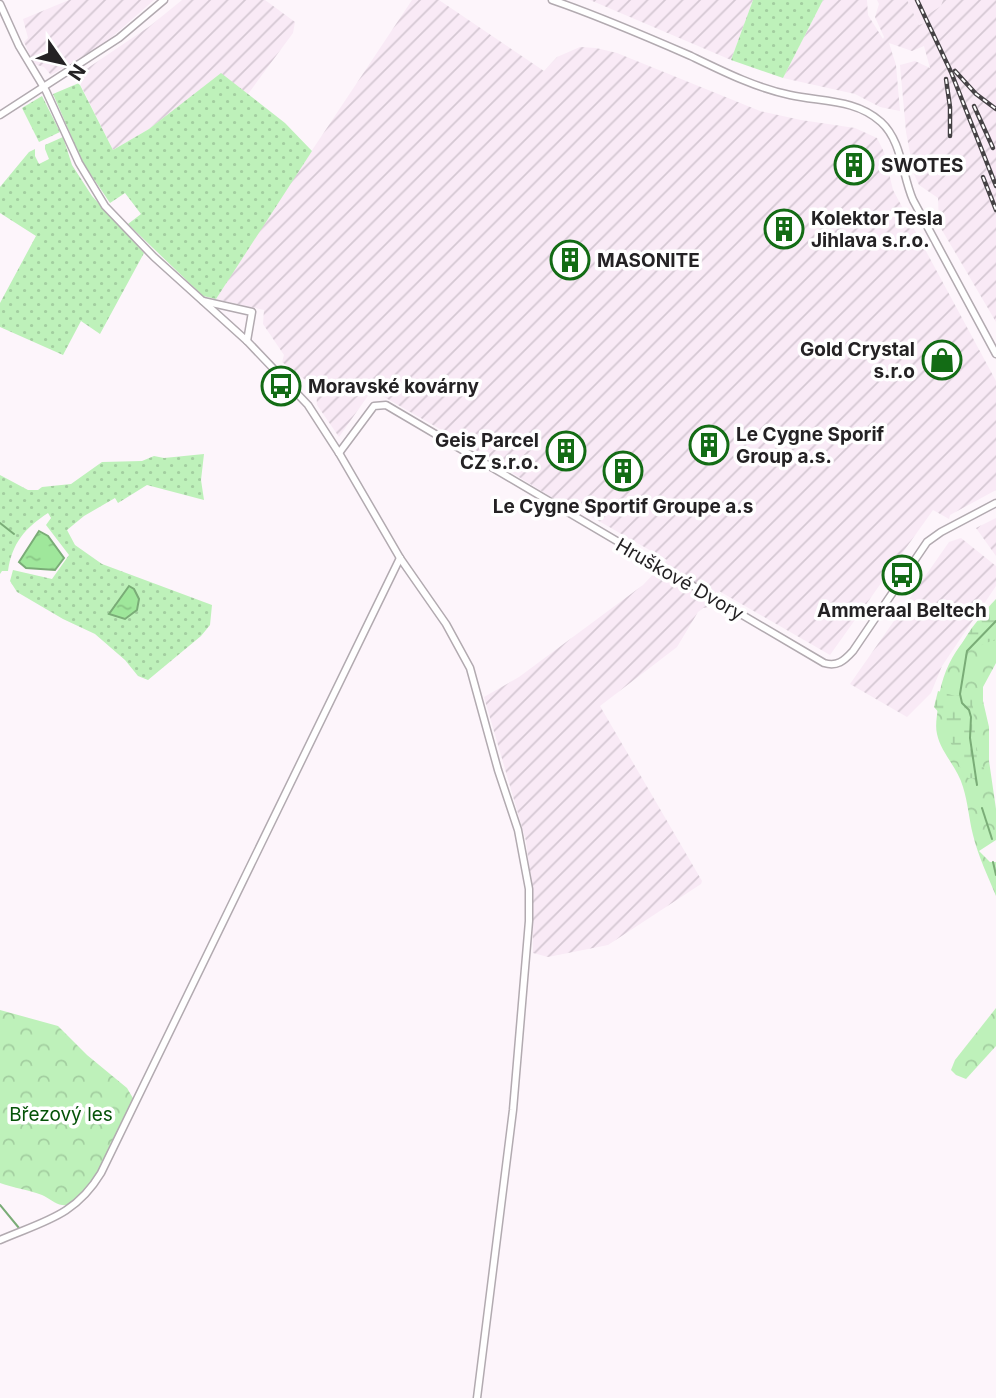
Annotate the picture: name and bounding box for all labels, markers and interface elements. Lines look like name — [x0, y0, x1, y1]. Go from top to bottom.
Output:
north arrow — [28, 28, 98, 98]
text: N — [63, 60, 90, 85]
building icon: SWOTES — [833, 144, 875, 186]
place label: SWOTES — [881, 154, 963, 177]
place label: Kolektor Tesla Jihlava s.r.o. — [811, 207, 943, 252]
building icon: Kolektor Tesla Jihlava s.r.o. — [763, 208, 805, 250]
building icon: MASONITE — [549, 239, 591, 281]
place label: MASONITE — [597, 249, 700, 272]
place label: Gold Crystal s.r.o — [800, 338, 915, 383]
shop icon: Gold Crystal s.r.o — [921, 339, 963, 381]
bus stop icon: Moravské kovárny — [260, 365, 302, 407]
place label: Moravské kovárny — [308, 375, 480, 398]
place label: Le Cygne Sporif Group a.s. — [736, 423, 885, 468]
building icon: Le Cygne Sporif Group a.s. — [688, 424, 730, 466]
place label: Geis Parcel CZ s.r.o. — [435, 429, 539, 474]
building icon: Geis Parcel CZ s.r.o. — [545, 430, 587, 472]
building icon: Le Cygne Sportif Groupe a.s — [602, 450, 644, 492]
place label: Le Cygne Sportif Groupe a.s — [493, 495, 753, 518]
street label: Hruškové Dvory — [612, 534, 748, 626]
bus stop icon: Ammeraal Beltech — [881, 554, 923, 596]
place label: Ammeraal Beltech — [817, 599, 987, 622]
park label: Březový les — [9, 1103, 113, 1126]

